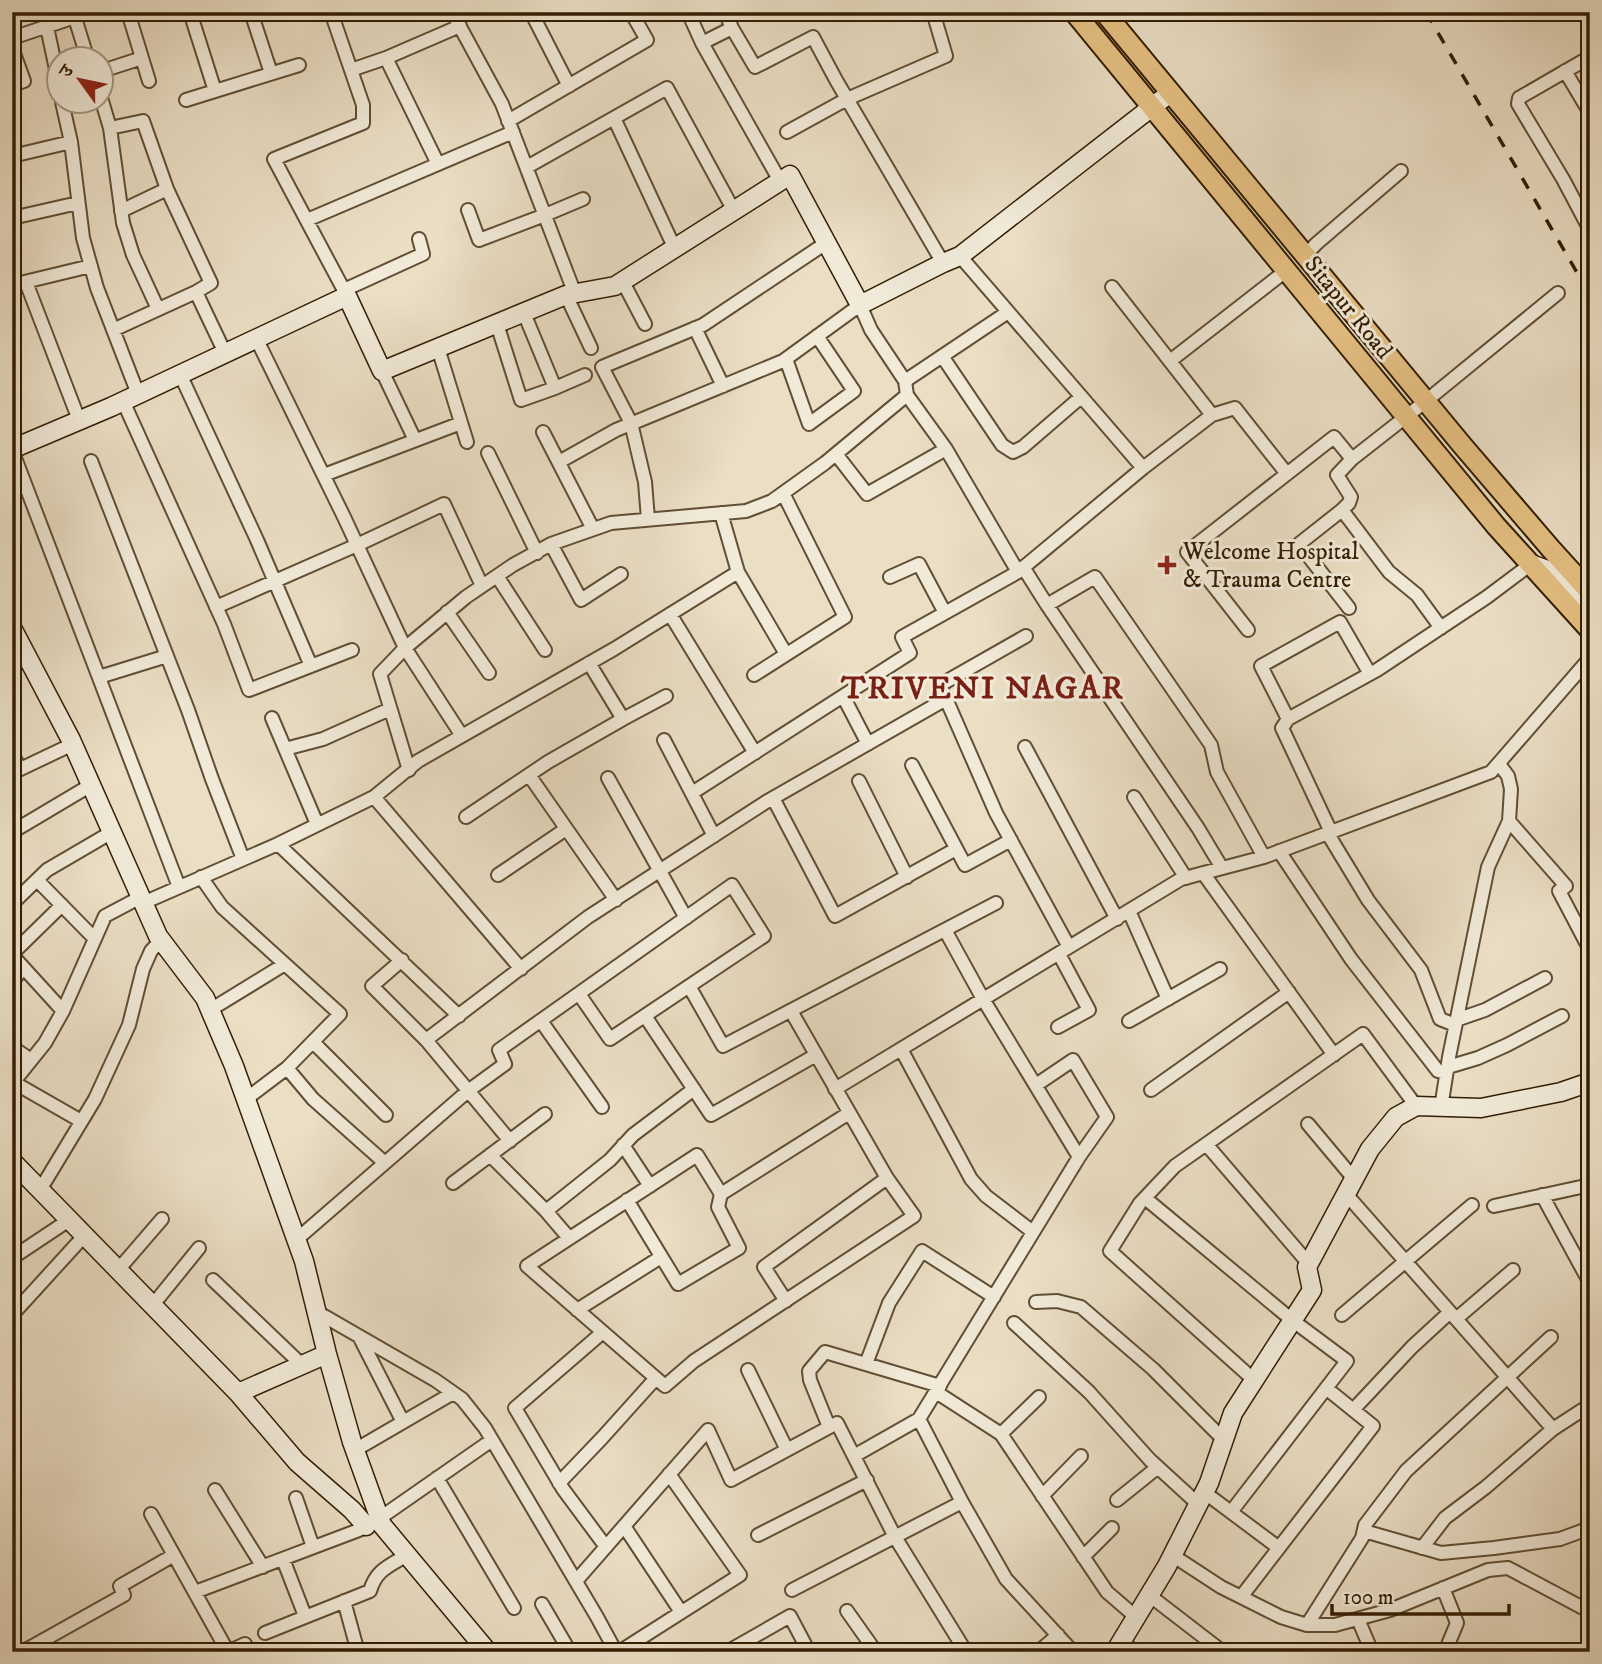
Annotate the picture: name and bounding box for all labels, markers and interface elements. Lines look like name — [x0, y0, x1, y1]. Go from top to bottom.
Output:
north arrow — [46, 46, 116, 116]
text: उ — [54, 60, 80, 84]
street label: Sitapur Road — [1298, 250, 1399, 365]
place label: Welcome Hospital & Trauma Centre — [1182, 537, 1359, 595]
marker: Welcome Hospital & Trauma Centre — [1157, 555, 1177, 575]
district label: TRIVENI NAGAR — [840, 669, 1125, 709]
scale bar — [1332, 1573, 1509, 1617]
text: 100 m — [1343, 1585, 1394, 1611]

